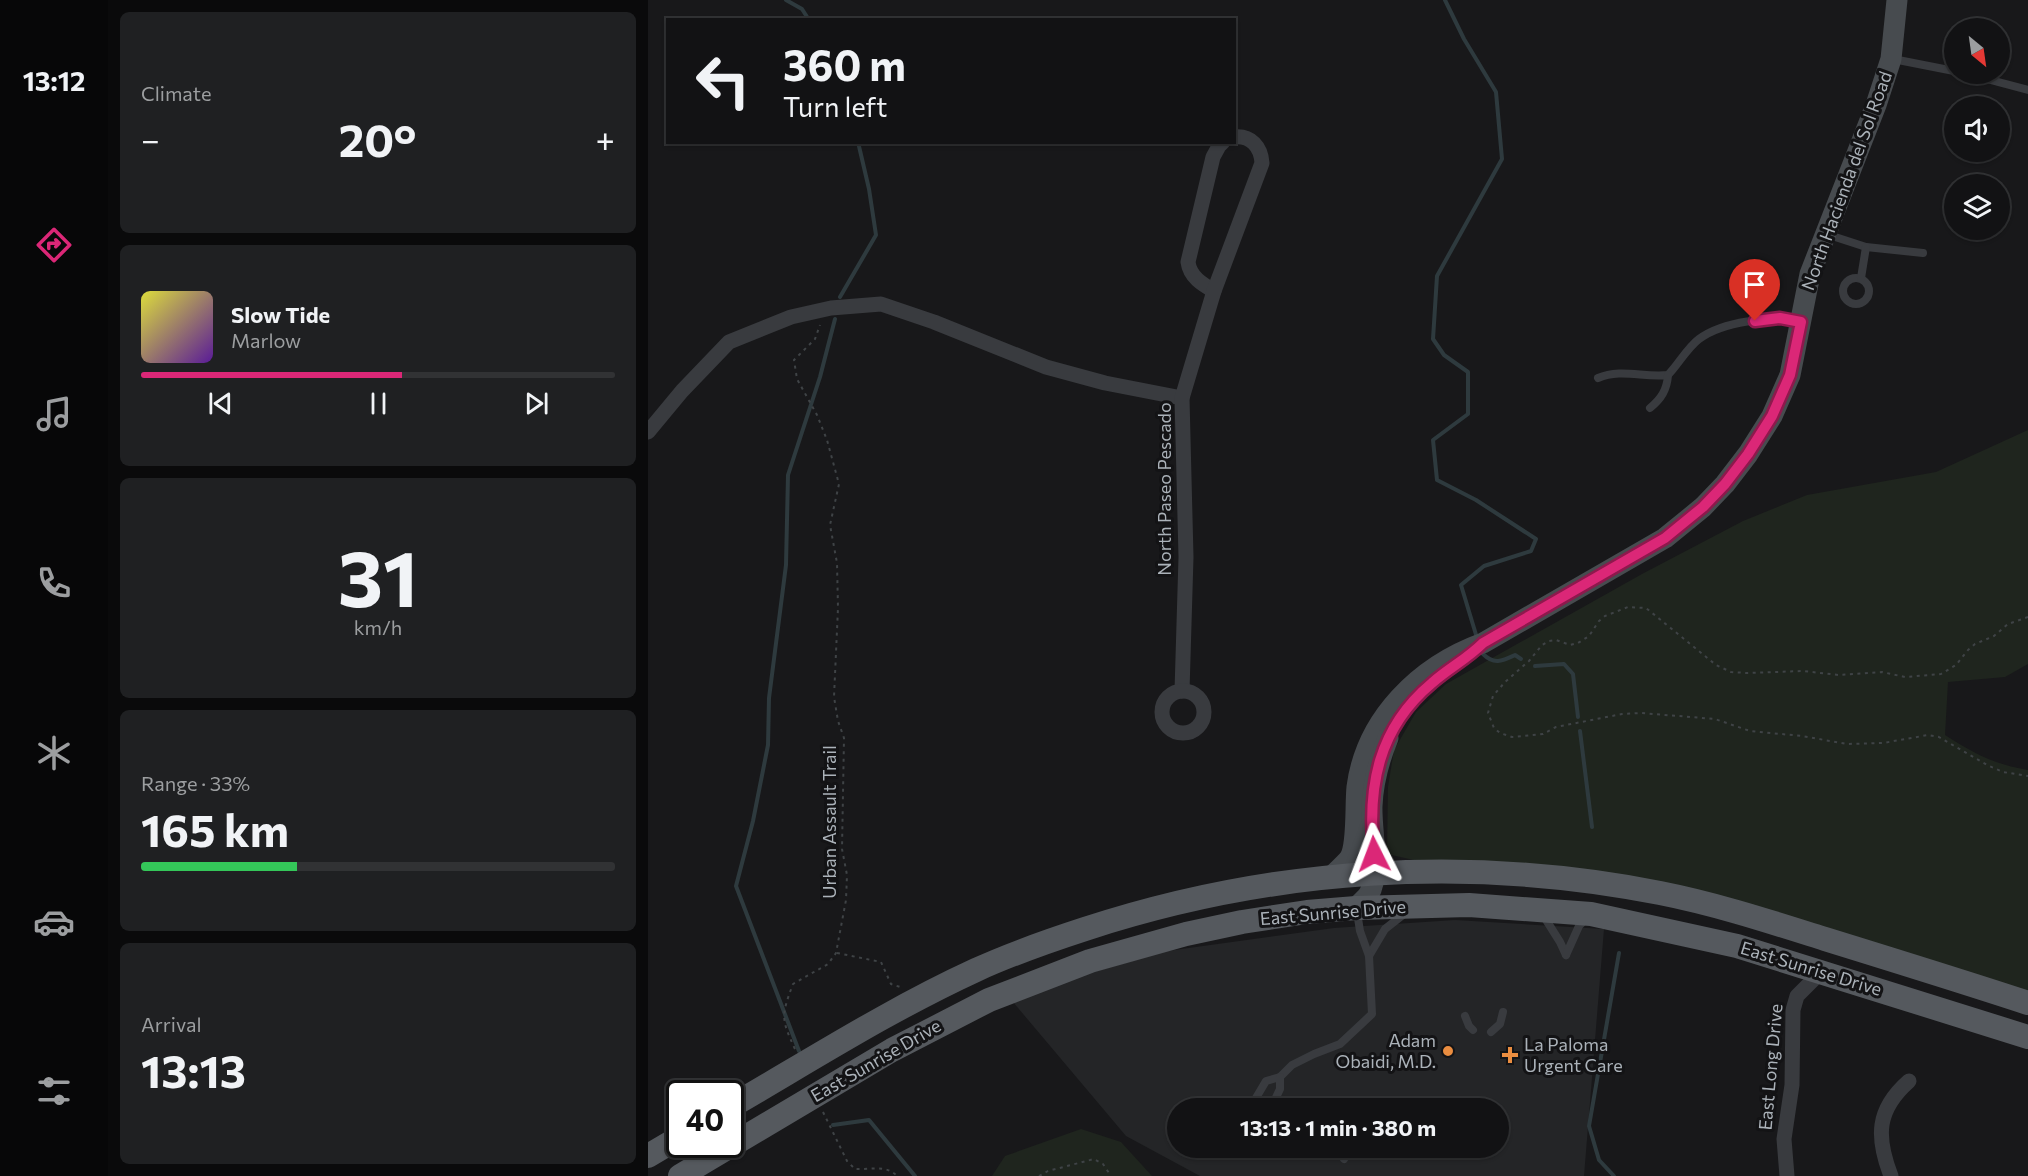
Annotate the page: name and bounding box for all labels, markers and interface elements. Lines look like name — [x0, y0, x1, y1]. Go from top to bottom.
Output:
north arrow — [1944, 18, 2010, 84]
map controls — [1944, 18, 2010, 240]
text: 360 m — [783, 38, 906, 90]
icon: left — [684, 42, 762, 120]
text: 13:12 — [23, 64, 85, 97]
street label: North Hacienda del Sol Road — [1796, 68, 1896, 293]
text: Climate — [141, 81, 211, 105]
text: Turn left — [783, 90, 887, 123]
button: sound — [1944, 96, 2010, 162]
text: 20° — [339, 111, 417, 166]
text: − — [141, 118, 160, 159]
text: + — [596, 118, 615, 159]
button: layers — [1944, 174, 2010, 240]
icon: directions — [33, 224, 75, 266]
pin — [1729, 259, 1780, 321]
icon: arrive — [1738, 268, 1771, 301]
text: Slow Tide — [231, 301, 330, 328]
text: Marlow — [231, 328, 301, 352]
icon: previous — [204, 387, 237, 420]
icon: pause — [362, 387, 395, 420]
icon: next — [520, 387, 553, 420]
icon: music — [33, 393, 75, 435]
street label: North Paseo Pescado — [1153, 402, 1175, 576]
text: 31 — [338, 528, 418, 623]
icon: phone — [33, 562, 75, 604]
text: km/h — [354, 615, 402, 639]
icon: climate — [33, 732, 75, 774]
street label: Urban Assault Trail — [818, 745, 840, 899]
text: Range · 33% — [141, 771, 250, 795]
text: 165 km — [141, 801, 289, 856]
position arrow — [1342, 822, 1406, 886]
street label: East Sunrise Drive — [1259, 895, 1407, 929]
icon: car — [33, 901, 75, 943]
street label: East Sunrise Drive — [1738, 936, 1885, 1000]
street label: East Long Drive — [1754, 1003, 1787, 1131]
text: Arrival — [141, 1012, 202, 1036]
street label: East Sunrise Drive — [807, 1014, 944, 1106]
place label: Adam Obaidi, M.D. — [1336, 1029, 1436, 1072]
place label: La Paloma Urgent Care — [1524, 1033, 1623, 1076]
text: 13:13 — [141, 1042, 246, 1097]
marker: Adam Obaidi, M.D. — [1441, 1044, 1455, 1058]
marker: La Paloma Urgent Care — [1501, 1046, 1519, 1064]
icon: filters — [33, 1070, 75, 1112]
speed limit sign: 40 — [666, 1080, 744, 1158]
text: 13:13 · 1 min · 380 m — [1240, 1114, 1436, 1141]

